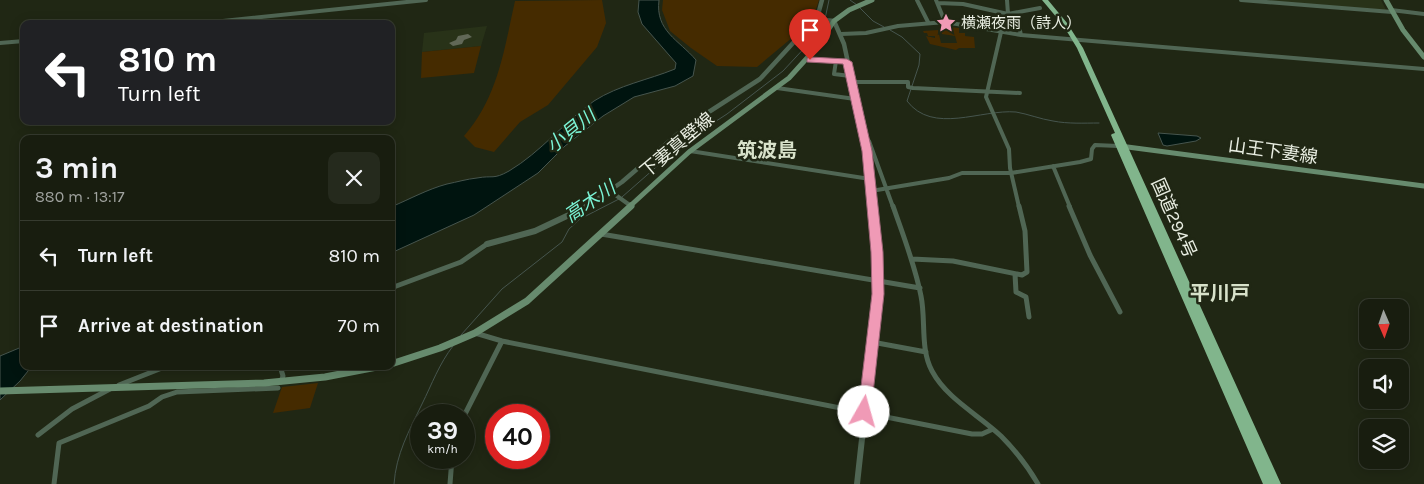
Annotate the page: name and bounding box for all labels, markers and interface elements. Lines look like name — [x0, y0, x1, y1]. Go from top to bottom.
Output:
pin — [789, 9, 831, 60]
place icon: 横瀬夜雨（詩人） — [935, 12, 957, 34]
place label: 横瀬夜雨（詩人） — [961, 14, 1081, 32]
icon: arrive — [796, 16, 824, 44]
text: 810 m — [118, 39, 217, 80]
icon: left — [35, 40, 100, 105]
text: Turn left — [118, 81, 201, 107]
water label: 小貝川 — [542, 103, 602, 157]
street label: 下妻真壁線 — [635, 108, 719, 182]
street label: 山王下妻線 — [1227, 134, 1319, 168]
district label: 筑波島 — [737, 139, 797, 162]
text: 3 min — [35, 150, 118, 186]
button: close — [328, 152, 380, 204]
street label: 国道294号 — [1147, 175, 1201, 261]
water label: 高木川 — [560, 176, 621, 227]
text: 880 m · 13:17 — [35, 187, 125, 206]
icon: left — [35, 242, 63, 270]
text: Turn left — [78, 245, 153, 267]
text: 810 m — [328, 245, 380, 267]
district label: 平川戸 — [1190, 282, 1250, 305]
north arrow — [1359, 299, 1409, 349]
map controls — [1359, 299, 1409, 469]
icon: arrive — [35, 312, 63, 340]
text: Arrive at destination — [78, 315, 264, 337]
text: 70 m — [338, 315, 380, 337]
button: sound — [1359, 359, 1409, 409]
position arrow — [837, 385, 889, 437]
speed limit sign: 40 — [485, 404, 550, 469]
text: 39 — [427, 416, 458, 445]
button: layers — [1359, 419, 1409, 469]
text: km/h — [427, 442, 458, 456]

